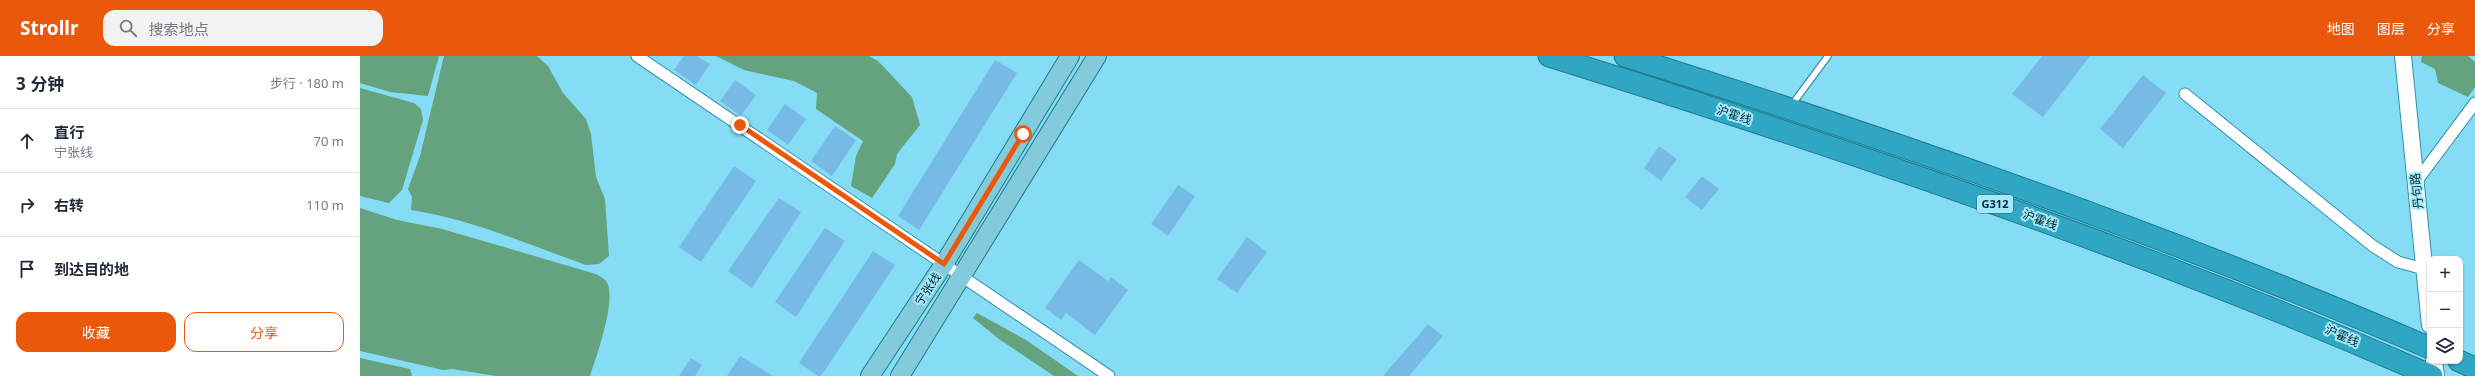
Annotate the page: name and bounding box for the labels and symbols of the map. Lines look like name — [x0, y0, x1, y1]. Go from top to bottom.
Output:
street label: 沪霍线 — [1714, 101, 1754, 128]
route end — [731, 116, 749, 134]
route start — [1014, 125, 1032, 143]
street label: 丹句路 — [2406, 172, 2427, 210]
road number: G312 — [1977, 195, 2013, 213]
street label: 沪霍线 — [2020, 205, 2060, 234]
street label: 宁张线 — [910, 269, 945, 308]
street label: 沪霍线 — [2322, 320, 2362, 351]

